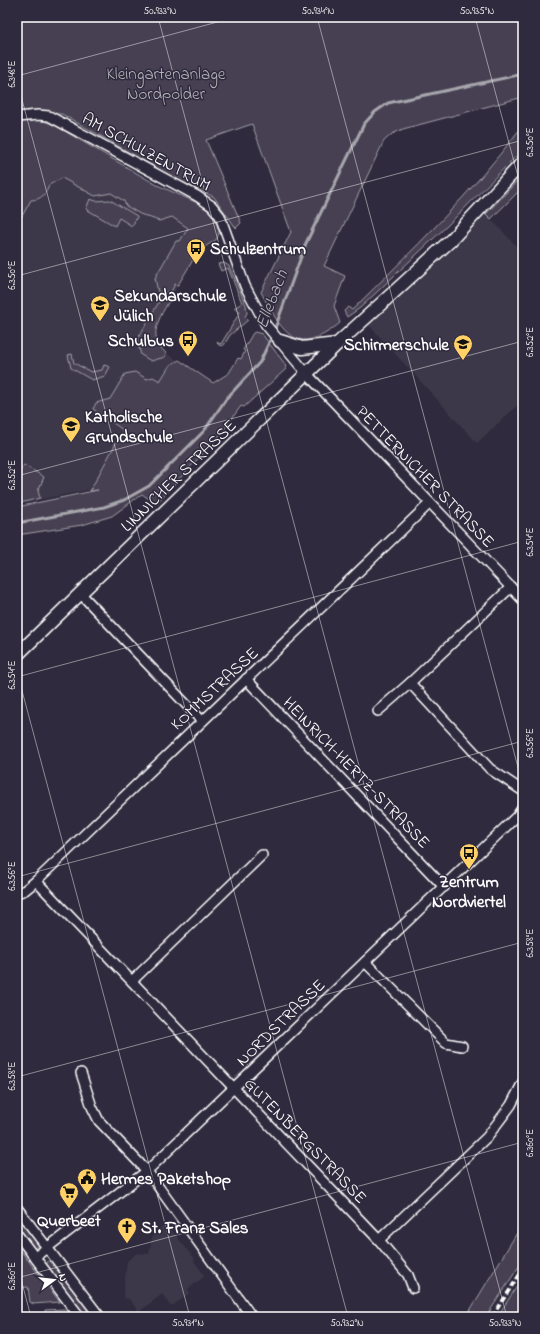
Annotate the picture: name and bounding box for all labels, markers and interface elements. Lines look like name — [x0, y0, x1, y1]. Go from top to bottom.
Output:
text: 50.933°N — [144, 4, 177, 19]
text: 50.934°N — [302, 4, 335, 19]
text: 50.935°N — [460, 4, 494, 19]
text: 6.348°E — [5, 60, 20, 88]
park label: Kleingartenanlage Nordpolder — [107, 62, 226, 107]
street label: AM SCHULZENTRUM — [77, 107, 215, 198]
text: 6.350°E — [523, 127, 538, 157]
bus stop icon: Schulzentrum — [185, 237, 207, 265]
place label: Schulzentrum — [210, 237, 306, 262]
text: 6.350°E — [5, 260, 20, 290]
water label: Ellebach — [250, 266, 296, 333]
place label: Sekundarschule Jülich — [114, 284, 228, 329]
school or university icon: Sekundarschule Jülich — [89, 294, 111, 322]
text: 6.352°E — [523, 327, 538, 357]
place label: Schulbus — [108, 329, 174, 354]
bus stop icon: Schulbus — [177, 329, 199, 357]
place label: Schirmerschule — [344, 333, 450, 358]
school or university icon: Schirmerschule — [452, 333, 474, 361]
street label: PETTERNICHER STRASSE — [350, 400, 500, 554]
place label: Katholische Grundschule — [85, 405, 174, 450]
street label: LINNICHER STRASSE — [115, 414, 243, 538]
school or university icon: Katholische Grundschule — [60, 415, 82, 443]
text: 6.352°E — [5, 460, 20, 490]
text: 6.354°E — [523, 527, 538, 557]
street label: KOMMSTRASSE — [165, 642, 265, 737]
text: 6.354°E — [5, 660, 20, 690]
street label: HEINRICH-HERTZ-STRASSE — [277, 691, 435, 855]
text: 6.356°E — [523, 728, 538, 758]
bus stop icon: Zentrum Nordviertel — [458, 842, 480, 870]
text: 6.356°E — [5, 861, 20, 891]
place label: Zentrum Nordviertel — [432, 870, 506, 915]
text: 6.358°E — [523, 929, 538, 957]
street label: NORDSTRASSE — [231, 974, 332, 1072]
text: 6.358°E — [5, 1062, 20, 1090]
street label: GUTENBERGSTRASSE — [238, 1072, 372, 1210]
text: 6.360°E — [523, 1129, 538, 1157]
public building icon: Hermes Paketshop — [76, 1167, 98, 1195]
place label: Hermes Paketshop — [101, 1167, 231, 1192]
supermarket icon: Querbeet — [58, 1181, 80, 1209]
place label: Querbeet — [37, 1209, 101, 1234]
church icon: St. Franz Sales — [116, 1216, 138, 1244]
place label: St. Franz Sales — [141, 1216, 249, 1241]
north arrow — [34, 1260, 74, 1300]
text: 6.360°E — [5, 1262, 20, 1290]
text: N — [54, 1272, 71, 1283]
text: 50.931°N — [172, 1316, 204, 1331]
text: 50.932°N — [330, 1316, 364, 1331]
text: 50.933°N — [489, 1316, 522, 1331]

